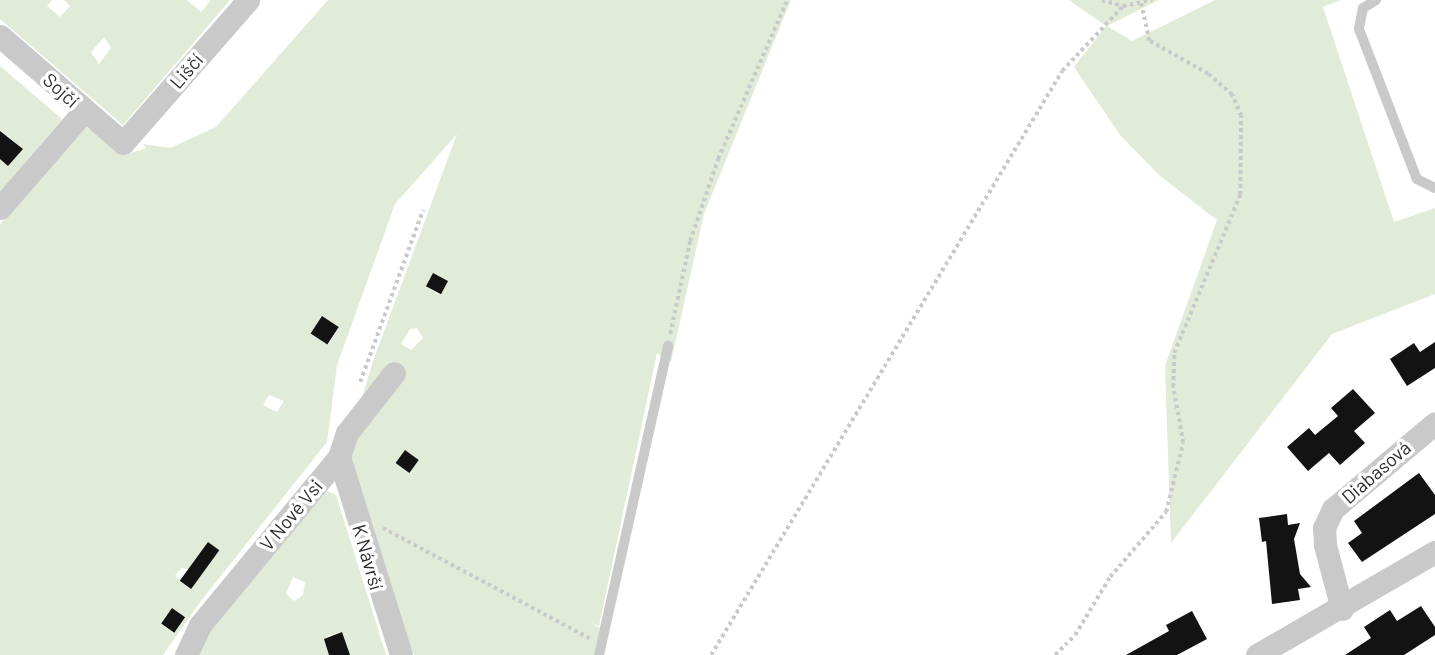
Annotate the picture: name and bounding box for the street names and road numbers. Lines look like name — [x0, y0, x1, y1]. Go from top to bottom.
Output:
street label: Liščí — [165, 49, 207, 93]
street label: Sojčí — [39, 68, 83, 112]
street label: Diabasová — [1337, 436, 1415, 508]
street label: V Nové Vsi — [255, 475, 327, 555]
street label: K Návrší — [348, 522, 388, 592]

